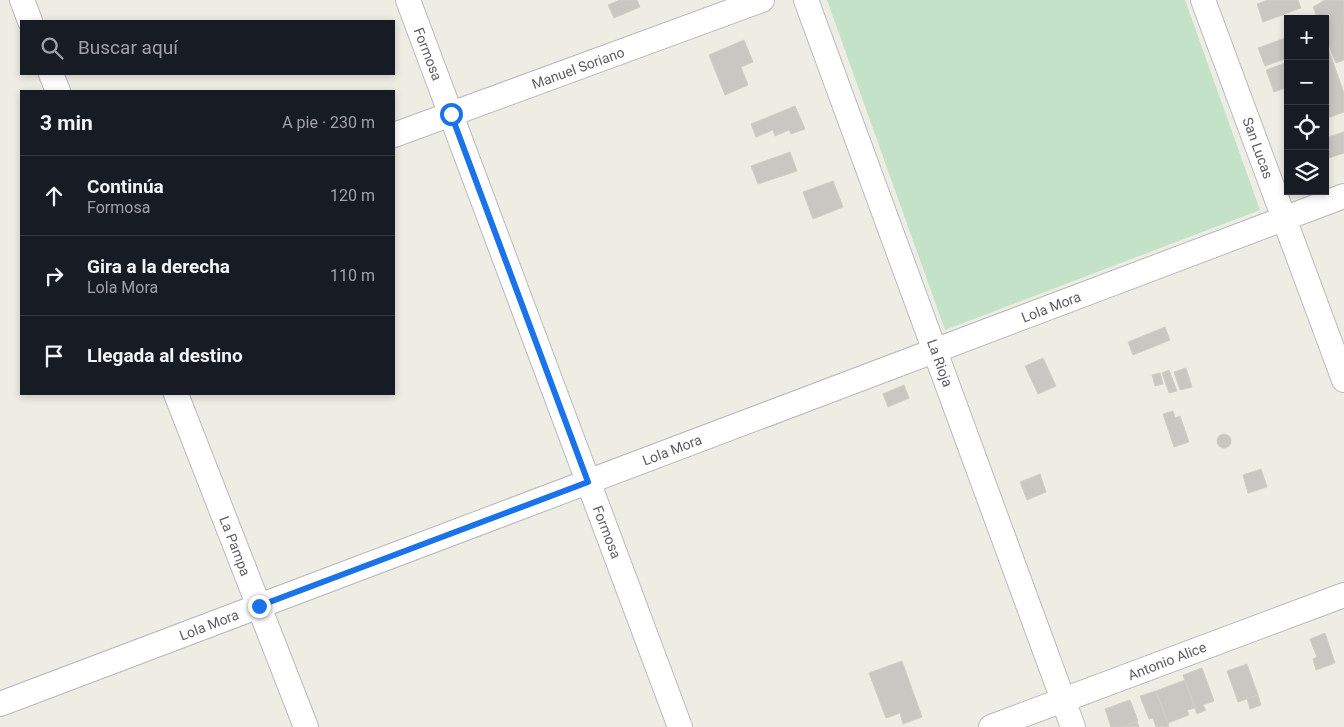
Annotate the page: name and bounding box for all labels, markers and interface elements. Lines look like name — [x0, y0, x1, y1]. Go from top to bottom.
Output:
map controls — [1284, 15, 1329, 195]
button: + — [1284, 15, 1329, 60]
search box — [20, 20, 395, 75]
street label: Formosa — [411, 25, 445, 83]
icon: search — [38, 34, 66, 62]
text: Buscar aquí — [78, 36, 178, 59]
street label: Manuel Soriano — [530, 44, 626, 92]
button: − — [1284, 60, 1329, 105]
route start — [440, 103, 463, 126]
button: locate — [1284, 105, 1329, 150]
text: 3 min — [40, 111, 93, 135]
text: A pie · 230 m — [282, 113, 375, 132]
street label: San Lucas — [1239, 115, 1277, 181]
button: layers — [1284, 150, 1329, 195]
text: Continúa — [87, 175, 164, 198]
icon: ahead — [40, 182, 68, 210]
text: 120 m — [330, 186, 375, 205]
text: Formosa — [87, 198, 150, 217]
text: Gira a la derecha — [87, 255, 230, 278]
icon: right — [40, 262, 68, 290]
text: 110 m — [330, 266, 375, 285]
text: Lola Mora — [87, 278, 158, 297]
street label: Lola Mora — [1019, 288, 1083, 326]
street label: La Rioja — [924, 337, 956, 389]
icon: arrive — [40, 342, 68, 370]
text: Llegada al destino — [87, 344, 243, 367]
street label: Lola Mora — [640, 431, 704, 469]
street label: Formosa — [590, 503, 624, 561]
street label: La Pampa — [216, 514, 254, 578]
route end — [248, 595, 271, 618]
street label: Lola Mora — [177, 606, 241, 644]
street label: Antonio Alice — [1126, 639, 1208, 683]

